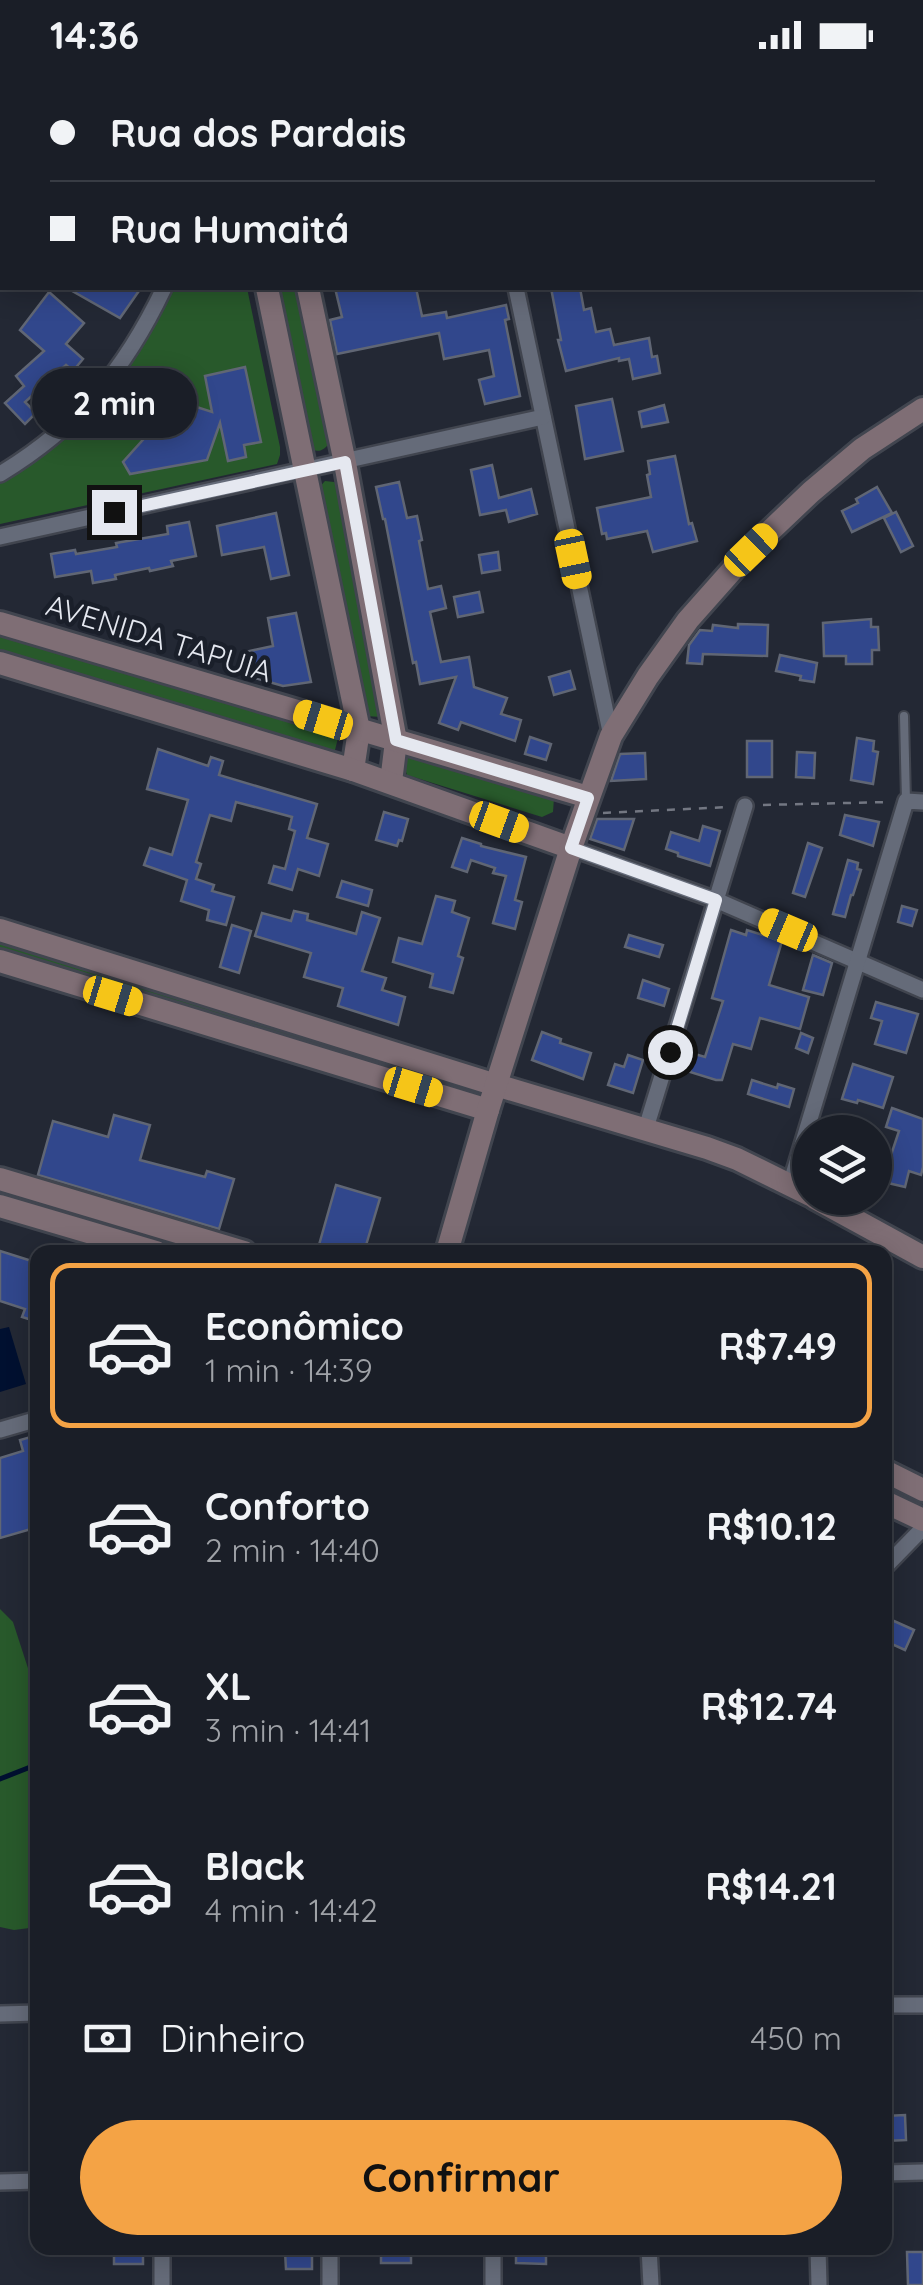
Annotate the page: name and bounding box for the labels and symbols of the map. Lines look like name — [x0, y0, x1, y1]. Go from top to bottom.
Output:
callout: 2 min — [32, 367, 196, 437]
route end — [92, 490, 137, 535]
car — [719, 518, 783, 582]
car — [552, 527, 594, 591]
street label: AVENIDA TAPUIA — [42, 586, 277, 690]
car — [290, 697, 356, 743]
car — [466, 798, 532, 846]
car — [755, 904, 821, 956]
car — [80, 973, 146, 1019]
route start — [648, 1030, 693, 1075]
car — [380, 1064, 446, 1110]

